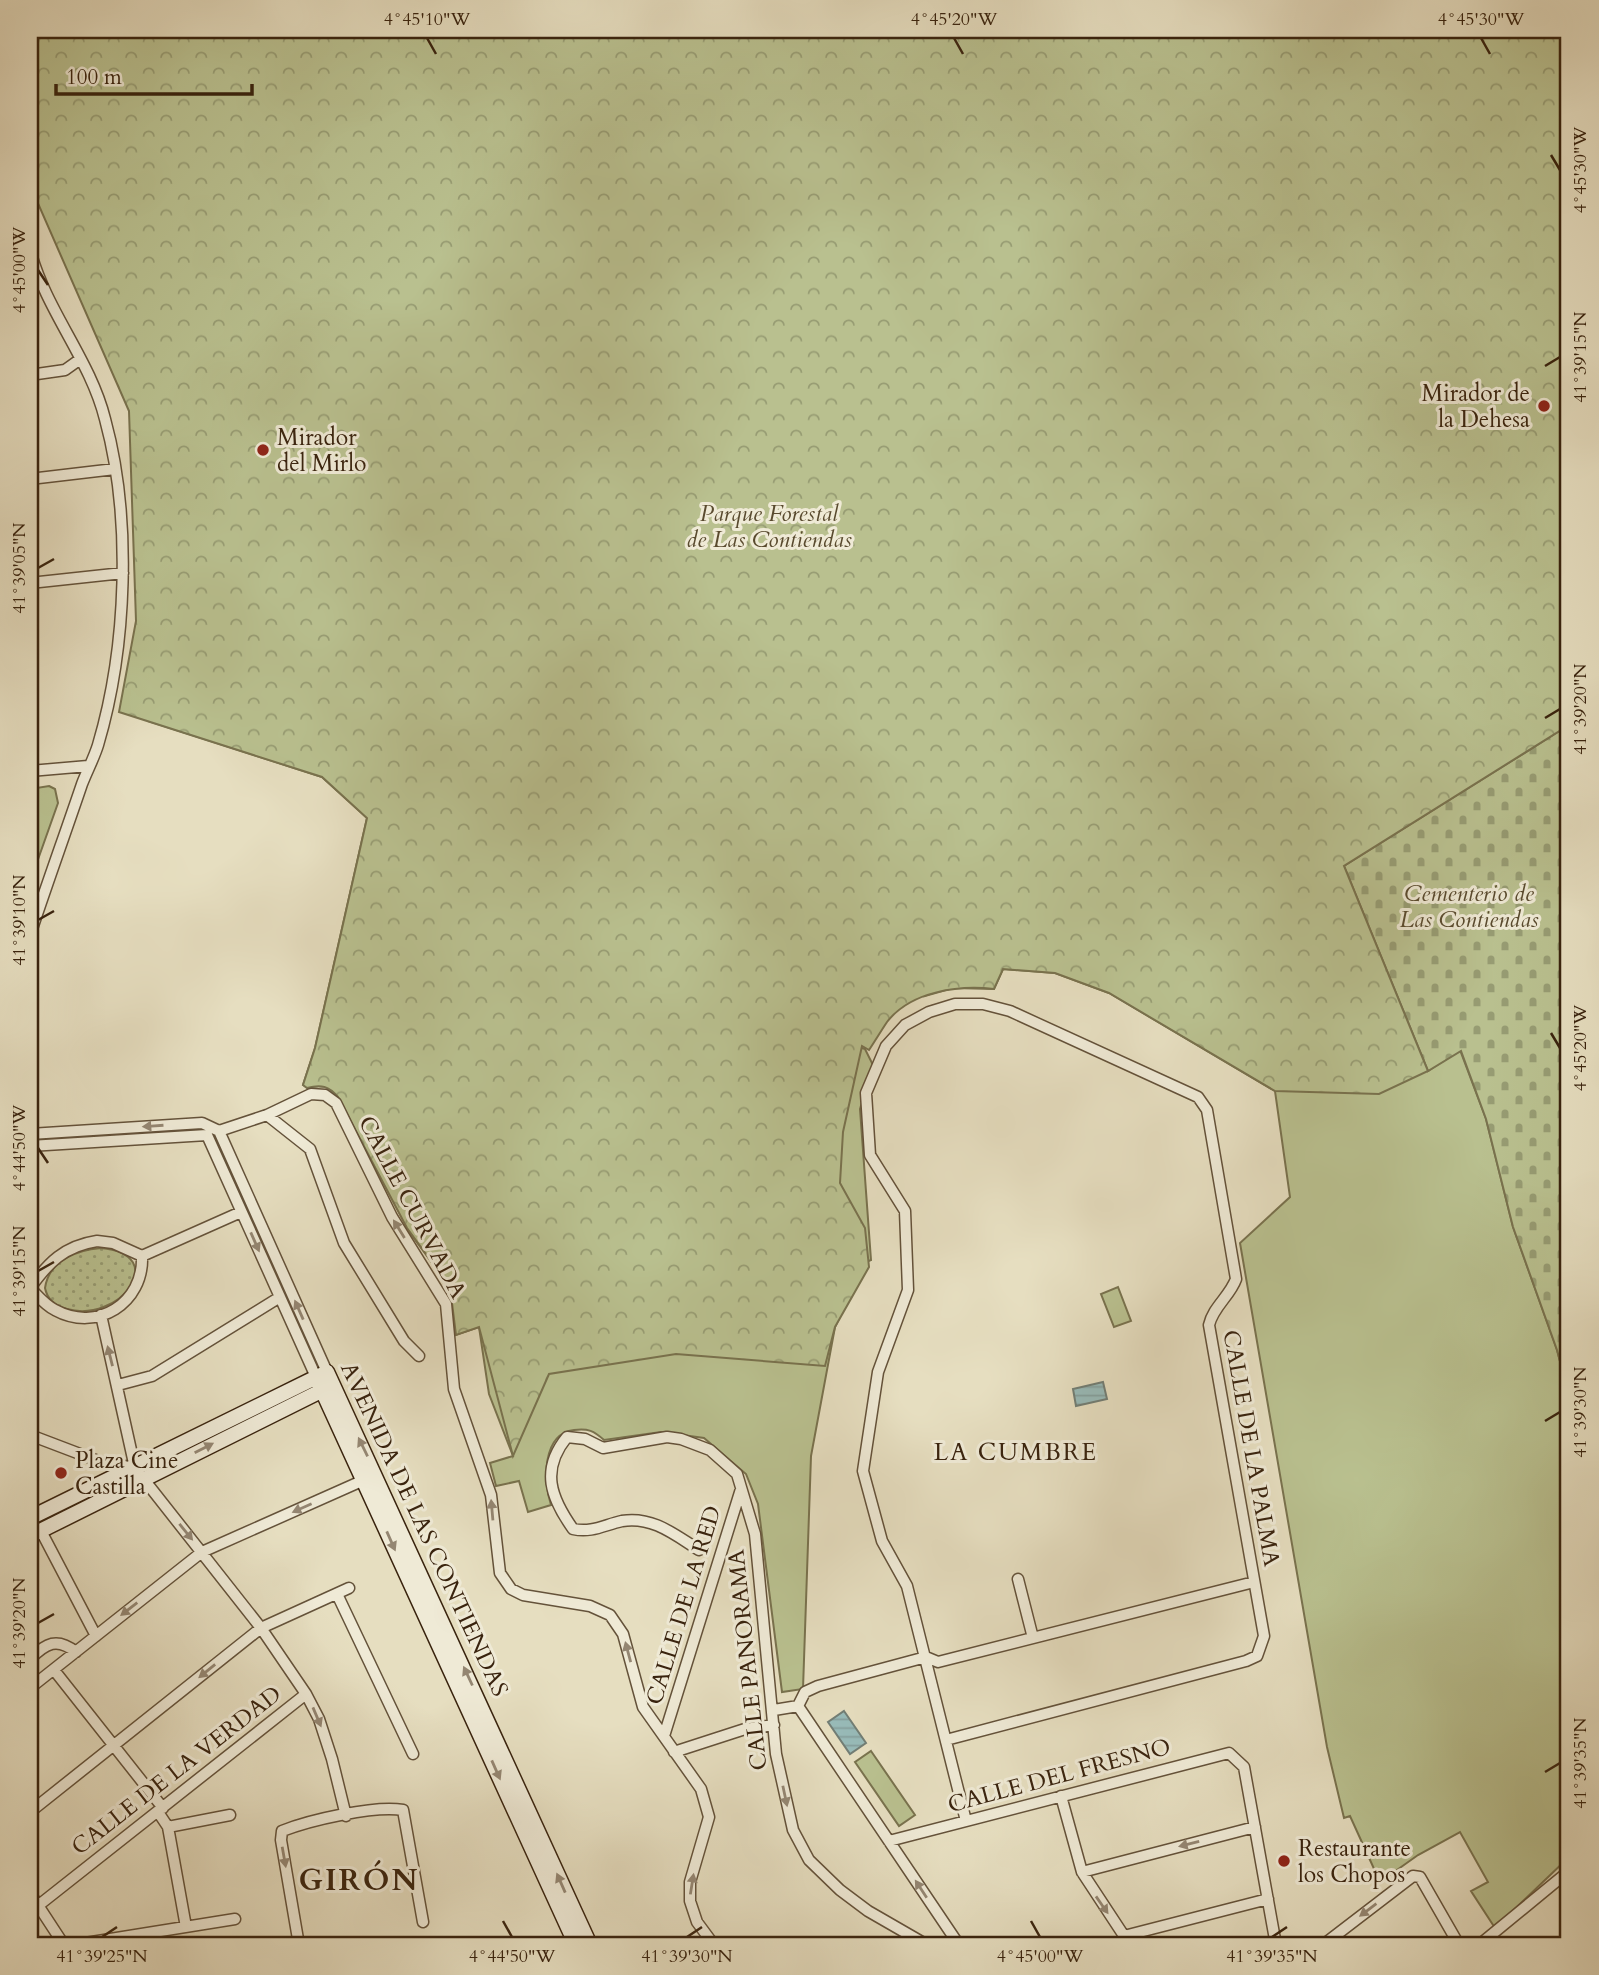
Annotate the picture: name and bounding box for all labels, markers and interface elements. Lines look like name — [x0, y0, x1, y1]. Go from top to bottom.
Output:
text: 4°45'10"W — [384, 7, 470, 32]
text: 4°45'20"W — [911, 7, 997, 32]
text: 4°45'30"W — [1438, 7, 1524, 32]
scale bar — [56, 52, 252, 96]
text: 100 m — [66, 63, 122, 92]
text: 4°45'30"W — [1568, 127, 1593, 213]
text: 4°45'00"W — [7, 227, 32, 313]
text: 41°39'15"N — [1568, 311, 1593, 403]
place label: Mirador de la Dehesa — [1422, 378, 1530, 435]
marker: Mirador de la Dehesa — [1536, 398, 1552, 414]
place label: Mirador del Mirlo — [277, 422, 367, 479]
marker: Mirador del Mirlo — [255, 442, 271, 458]
park label: Parque Forestal de Las Contiendas — [686, 498, 852, 555]
text: 41°39'05"N — [7, 522, 32, 614]
text: 41°39'20"N — [1568, 663, 1593, 755]
text: 41°39'10"N — [7, 874, 32, 966]
park label: Cementerio de Las Contiendas — [1399, 878, 1539, 935]
text: 4°45'20"W — [1568, 1005, 1593, 1091]
text: 4°44'50"W — [7, 1105, 32, 1191]
street label: CALLE CURVADA — [351, 1110, 474, 1305]
one-way arrow — [142, 1121, 164, 1132]
one-way arrow — [393, 1220, 406, 1239]
text: 41°39'15"N — [7, 1225, 32, 1317]
one-way arrow — [250, 1232, 261, 1253]
one-way arrow — [293, 1299, 304, 1320]
street label: CALLE DE LA PALMA — [1215, 1327, 1288, 1569]
one-way arrow — [104, 1344, 115, 1366]
street label: AVENIDA DE LAS CONTIENDAS — [333, 1357, 516, 1701]
text: 41°39'30"N — [1568, 1366, 1593, 1458]
district label: LA CUMBRE — [934, 1436, 1098, 1469]
one-way arrow — [357, 1437, 369, 1457]
one-way arrow — [194, 1443, 214, 1454]
place label: Plaza Cine Castilla — [75, 1445, 178, 1502]
marker: Plaza Cine Castilla — [53, 1465, 69, 1481]
one-way arrow — [486, 1499, 497, 1521]
one-way arrow — [292, 1502, 312, 1514]
street label: CALLE DE LA RED — [638, 1502, 728, 1708]
one-way arrow — [178, 1523, 193, 1540]
one-way arrow — [385, 1531, 397, 1551]
street label: CALLE PANORAMA — [720, 1547, 775, 1772]
text: 41°39'20"N — [7, 1577, 32, 1669]
one-way arrow — [121, 1602, 139, 1617]
one-way arrow — [622, 1641, 632, 1662]
one-way arrow — [199, 1663, 216, 1678]
one-way arrow — [462, 1666, 474, 1686]
street label: CALLE DE LA VERDAD — [65, 1679, 288, 1862]
one-way arrow — [311, 1707, 323, 1727]
text: 41°39'35"N — [1568, 1717, 1593, 1809]
street label: CALLE DEL FRESNO — [944, 1731, 1174, 1820]
one-way arrow — [490, 1760, 502, 1780]
one-way arrow — [780, 1785, 791, 1807]
place label: Restaurante los Chopos — [1298, 1833, 1411, 1890]
one-way arrow — [1178, 1839, 1200, 1850]
one-way arrow — [279, 1846, 290, 1868]
marker: Restaurante los Chopos — [1276, 1853, 1292, 1869]
district label: GIRÓN — [299, 1860, 419, 1901]
one-way arrow — [555, 1873, 567, 1893]
one-way arrow — [686, 1873, 697, 1895]
one-way arrow — [914, 1879, 927, 1899]
one-way arrow — [1095, 1896, 1109, 1914]
one-way arrow — [1360, 1903, 1378, 1918]
text: 41°39'25"N — [56, 1944, 148, 1969]
text: 4°44'50"W — [469, 1944, 555, 1969]
text: 41°39'30"N — [641, 1944, 733, 1969]
text: 4°45'00"W — [997, 1944, 1083, 1969]
text: 41°39'35"N — [1226, 1944, 1318, 1969]

